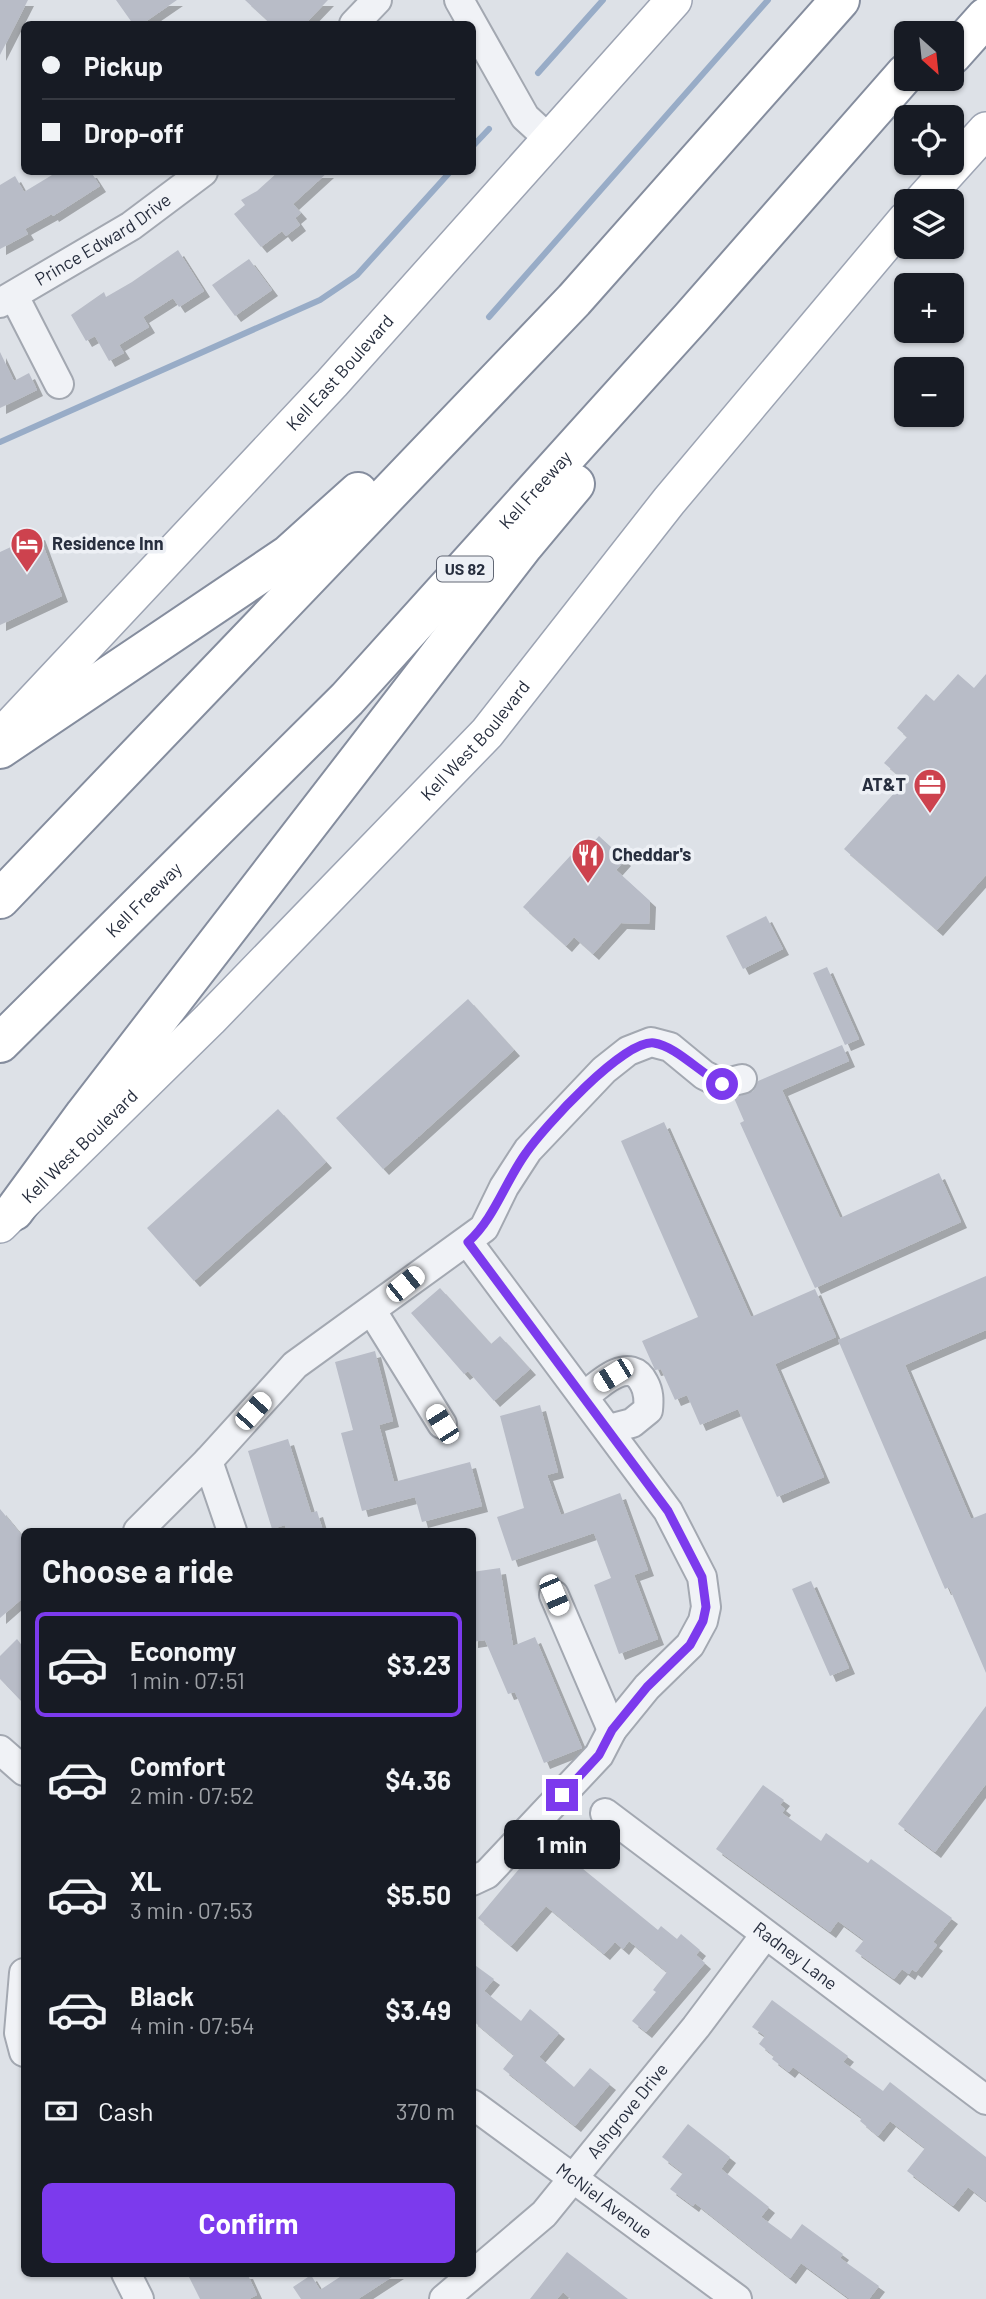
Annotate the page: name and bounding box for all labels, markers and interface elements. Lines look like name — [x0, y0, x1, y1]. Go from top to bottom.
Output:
north arrow — [894, 21, 964, 91]
map controls — [894, 21, 964, 427]
text: Pickup — [84, 50, 163, 81]
button: locate — [894, 105, 964, 175]
text: Drop-off — [84, 117, 184, 148]
street label: Prince Edward Drive — [31, 188, 175, 290]
button: layers — [894, 189, 964, 259]
button: + — [894, 273, 964, 343]
street label: Kell East Boulevard — [281, 310, 398, 435]
button: − — [894, 357, 964, 427]
street label: Kell Freeway — [494, 446, 576, 533]
hotel icon: Residence Inn — [8, 525, 46, 574]
place label: Residence Inn — [52, 532, 163, 554]
road number: US 82 — [437, 556, 493, 582]
street label: Kell West Boulevard — [416, 676, 534, 805]
office icon: AT&T — [911, 766, 949, 815]
place label: AT&T — [862, 773, 906, 795]
restaurant icon: Cheddar's — [569, 836, 607, 885]
place label: Cheddar's — [612, 843, 691, 865]
street label: Kell Freeway — [101, 857, 186, 942]
route start — [706, 1068, 738, 1100]
street label: Kell West Boulevard — [17, 1084, 142, 1207]
car — [383, 1263, 428, 1305]
car — [590, 1355, 637, 1395]
car — [232, 1388, 275, 1434]
car — [422, 1401, 463, 1447]
text: Choose a ride — [42, 1551, 234, 1589]
car — [537, 1572, 572, 1618]
icon: car — [46, 1633, 109, 1696]
text: Economy — [130, 1635, 236, 1666]
text: $3.23 — [387, 1649, 451, 1680]
text: 1 min · 07:51 — [130, 1666, 245, 1694]
icon: car — [46, 1748, 109, 1811]
text: Comfort — [130, 1750, 226, 1781]
text: $4.36 — [385, 1764, 451, 1795]
route end — [546, 1779, 578, 1811]
text: 2 min · 07:52 — [130, 1781, 254, 1809]
callout: 1 min — [504, 1820, 620, 1868]
text: 1 min — [537, 1830, 587, 1858]
icon: car — [46, 1863, 109, 1926]
text: XL — [130, 1865, 161, 1896]
text: $5.50 — [386, 1879, 451, 1910]
text: 3 min · 07:53 — [130, 1896, 253, 1924]
street label: Radney Lane — [749, 1917, 842, 1994]
icon: car — [46, 1978, 109, 2041]
text: Black — [130, 1980, 194, 2011]
text: $3.49 — [386, 1994, 451, 2025]
text: 4 min · 07:54 — [130, 2011, 255, 2039]
street label: Ashgrove Drive — [582, 2058, 672, 2162]
icon: cash — [42, 2092, 80, 2130]
text: Cash — [98, 2095, 153, 2126]
text: 370 m — [396, 2097, 455, 2125]
street label: McNiel Avenue — [552, 2158, 657, 2243]
button: Confirm — [42, 2183, 455, 2263]

